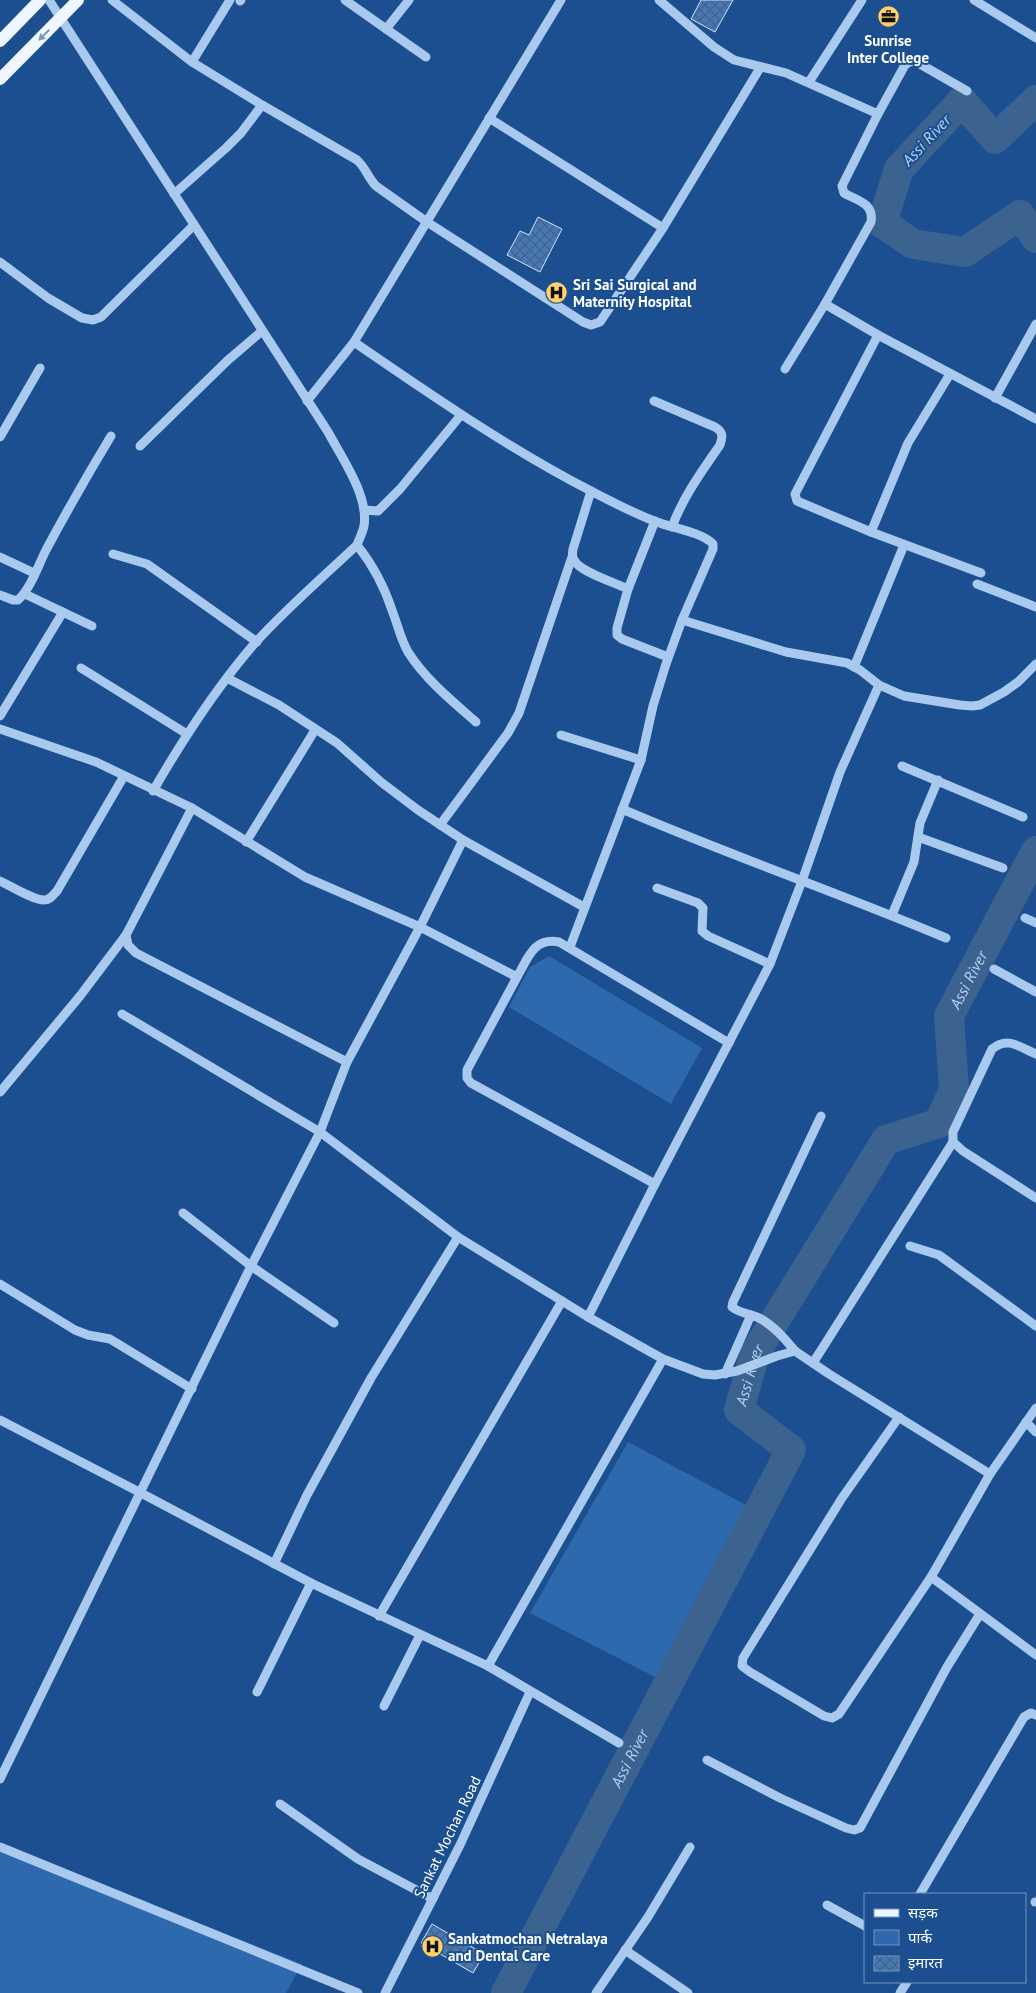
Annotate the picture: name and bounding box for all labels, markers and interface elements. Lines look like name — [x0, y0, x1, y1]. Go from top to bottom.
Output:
office icon: Sunrise Inter College — [876, 5, 900, 29]
one-way arrow — [38, 28, 50, 40]
place label: Sunrise Inter College — [847, 31, 929, 67]
water label: Assi River — [897, 109, 956, 170]
place label: Sri Sai Surgical and Maternity Hospital — [573, 275, 696, 311]
hospital icon: Sri Sai Surgical and Maternity Hospital — [545, 281, 569, 305]
water label: Assi River — [944, 946, 992, 1013]
water label: Assi River — [730, 1339, 769, 1409]
water label: Assi River — [605, 1724, 653, 1792]
street label: Sankat Mochan Road — [409, 1773, 485, 1901]
legend — [864, 1893, 1026, 1983]
text: सड़क — [908, 1903, 938, 1922]
text: पार्क — [908, 1928, 932, 1947]
place label: Sankatmochan Netralaya and Dental Care — [448, 1929, 608, 1965]
hospital icon: Sankatmochan Netralaya and Dental Care — [420, 1935, 444, 1959]
text: इमारत — [908, 1953, 943, 1972]

